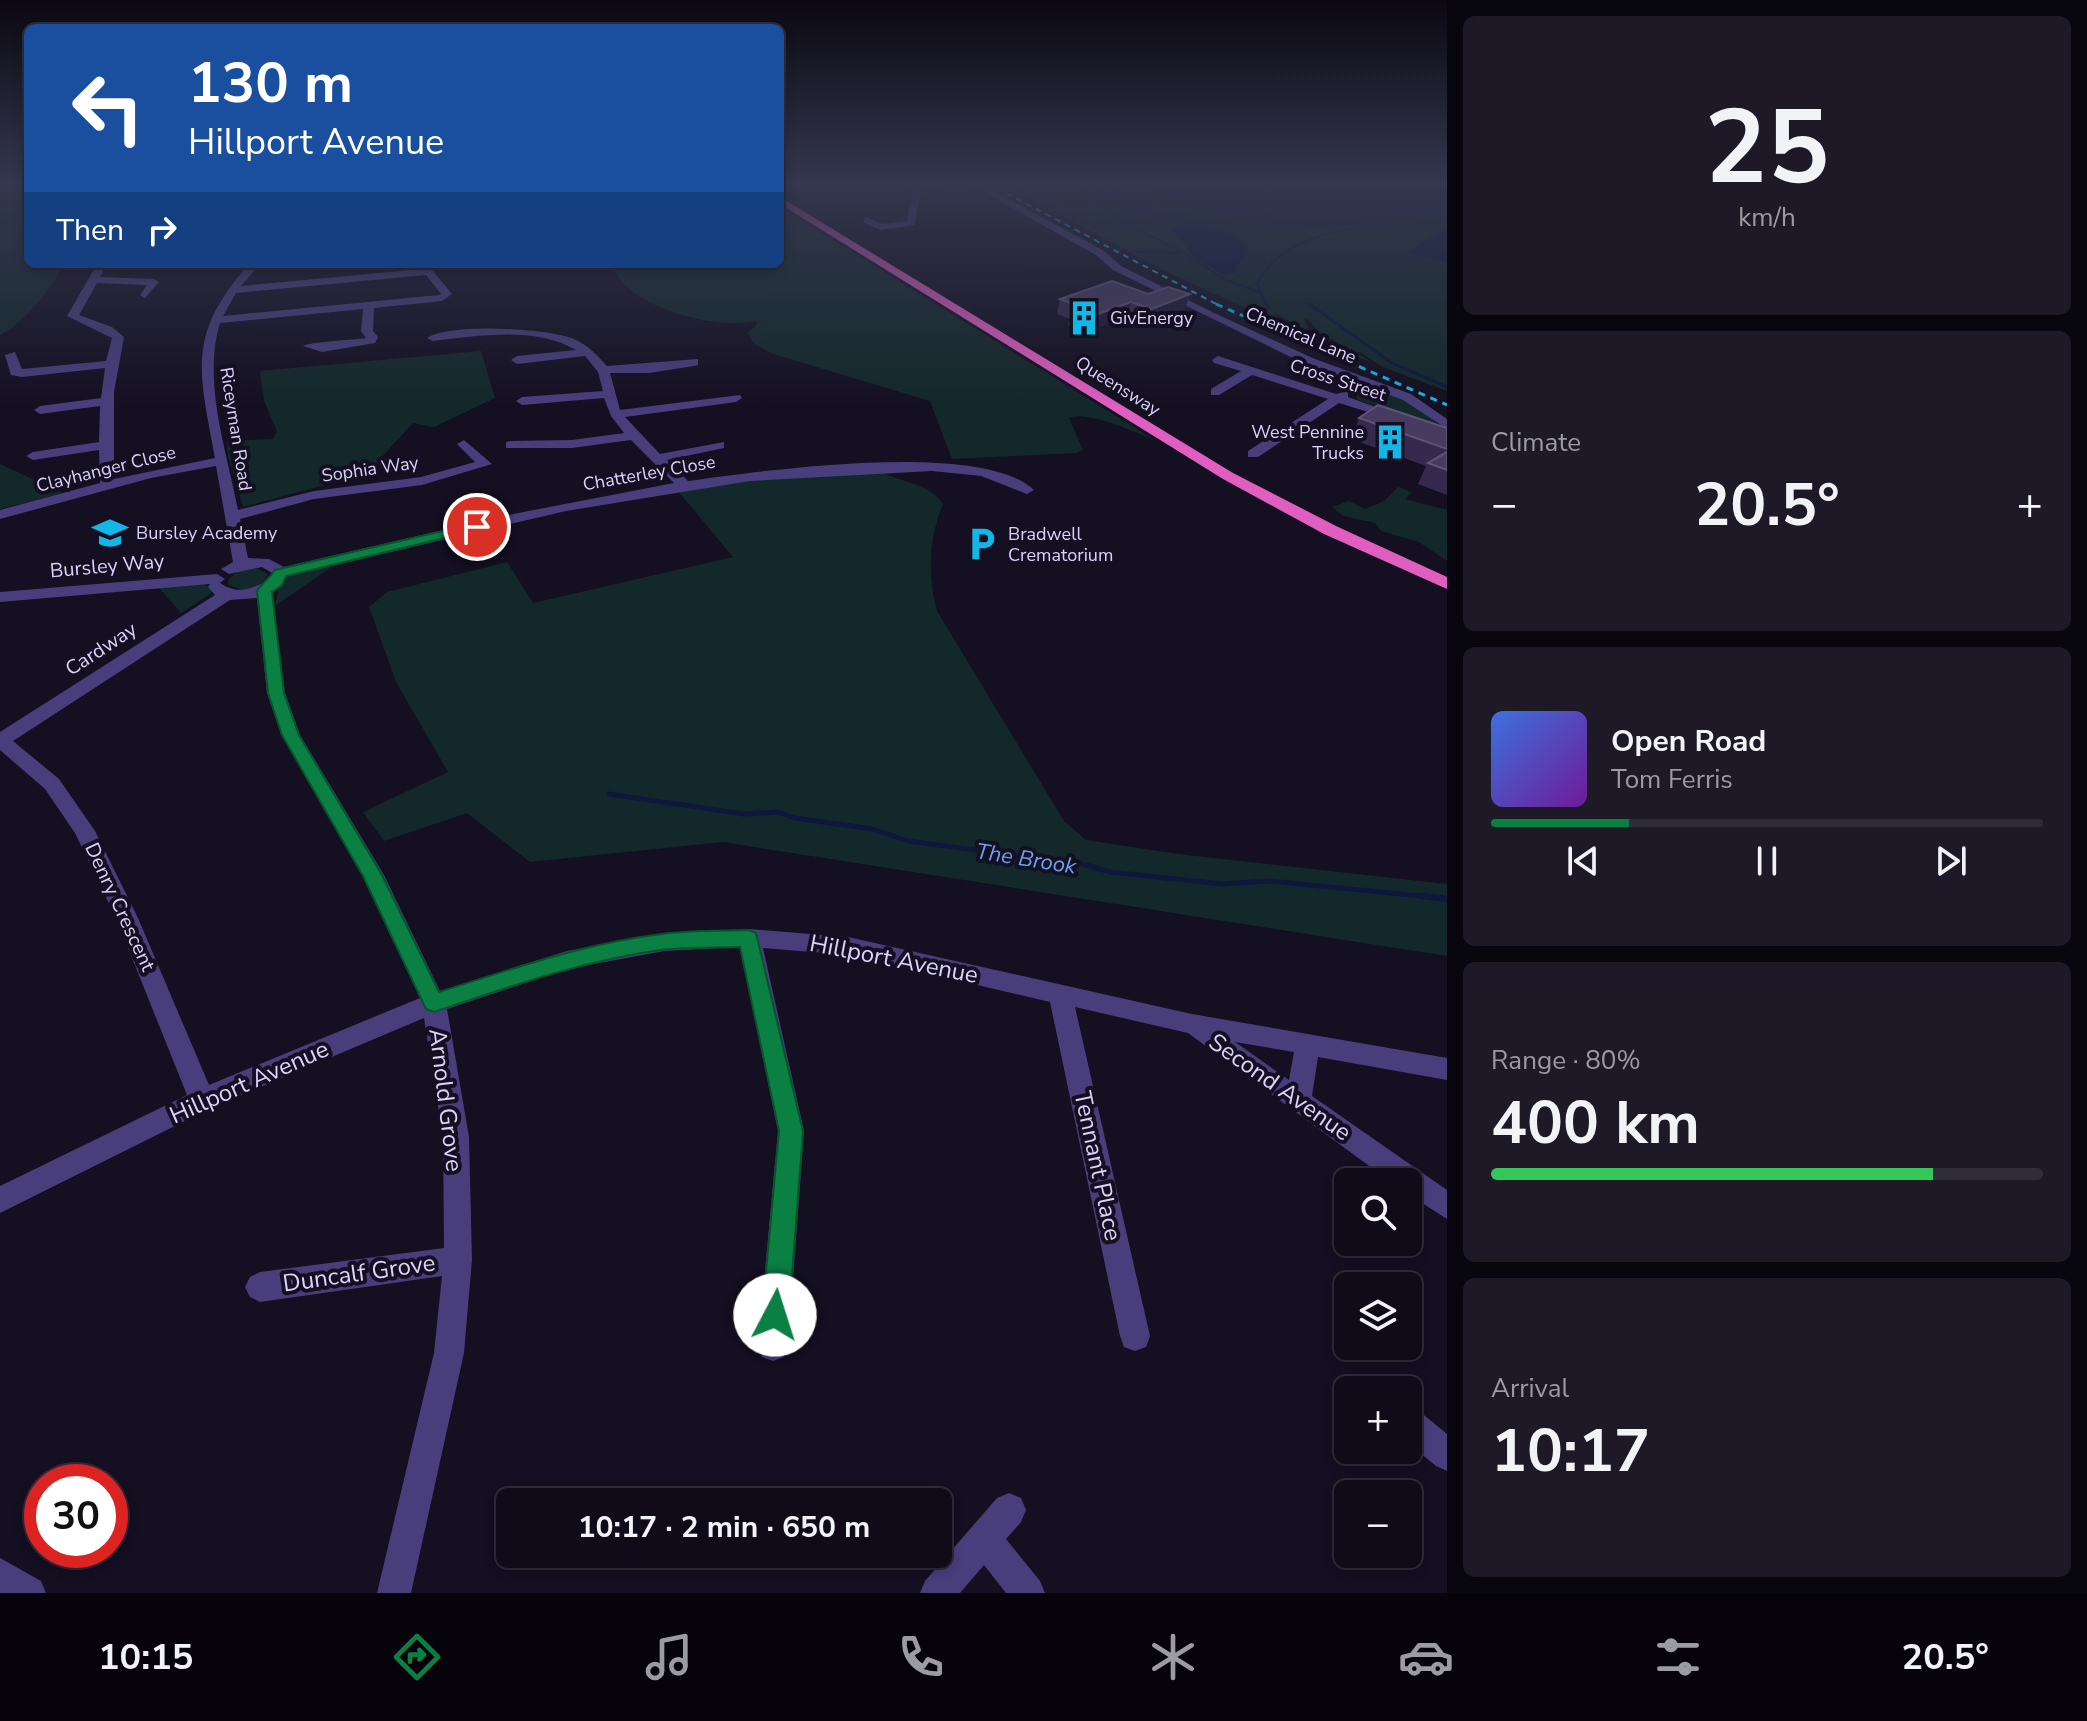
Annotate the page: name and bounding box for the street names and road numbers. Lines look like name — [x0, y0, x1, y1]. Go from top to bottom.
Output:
street label: Chemical Lane — [1242, 301, 1360, 369]
street label: Queensway — [1071, 351, 1165, 422]
street label: Cross Street — [1287, 353, 1390, 407]
street label: Riceyman Road — [214, 366, 258, 492]
street label: Clayhanger Close — [34, 440, 178, 498]
street label: Sophia Way — [320, 450, 421, 488]
street label: Chatterley Close — [581, 450, 717, 496]
street label: Bursley Way — [49, 547, 166, 584]
street label: Cardway — [60, 616, 142, 682]
street label: Denry Crescent — [78, 838, 162, 977]
street label: Hillport Avenue — [807, 927, 981, 991]
street label: Arnold Grove — [421, 1026, 471, 1174]
street label: Second Avenue — [1202, 1026, 1358, 1148]
street label: Hillport Avenue — [164, 1033, 334, 1131]
street label: Tennant Place — [1067, 1088, 1129, 1244]
street label: Duncalf Grove — [281, 1246, 437, 1300]

